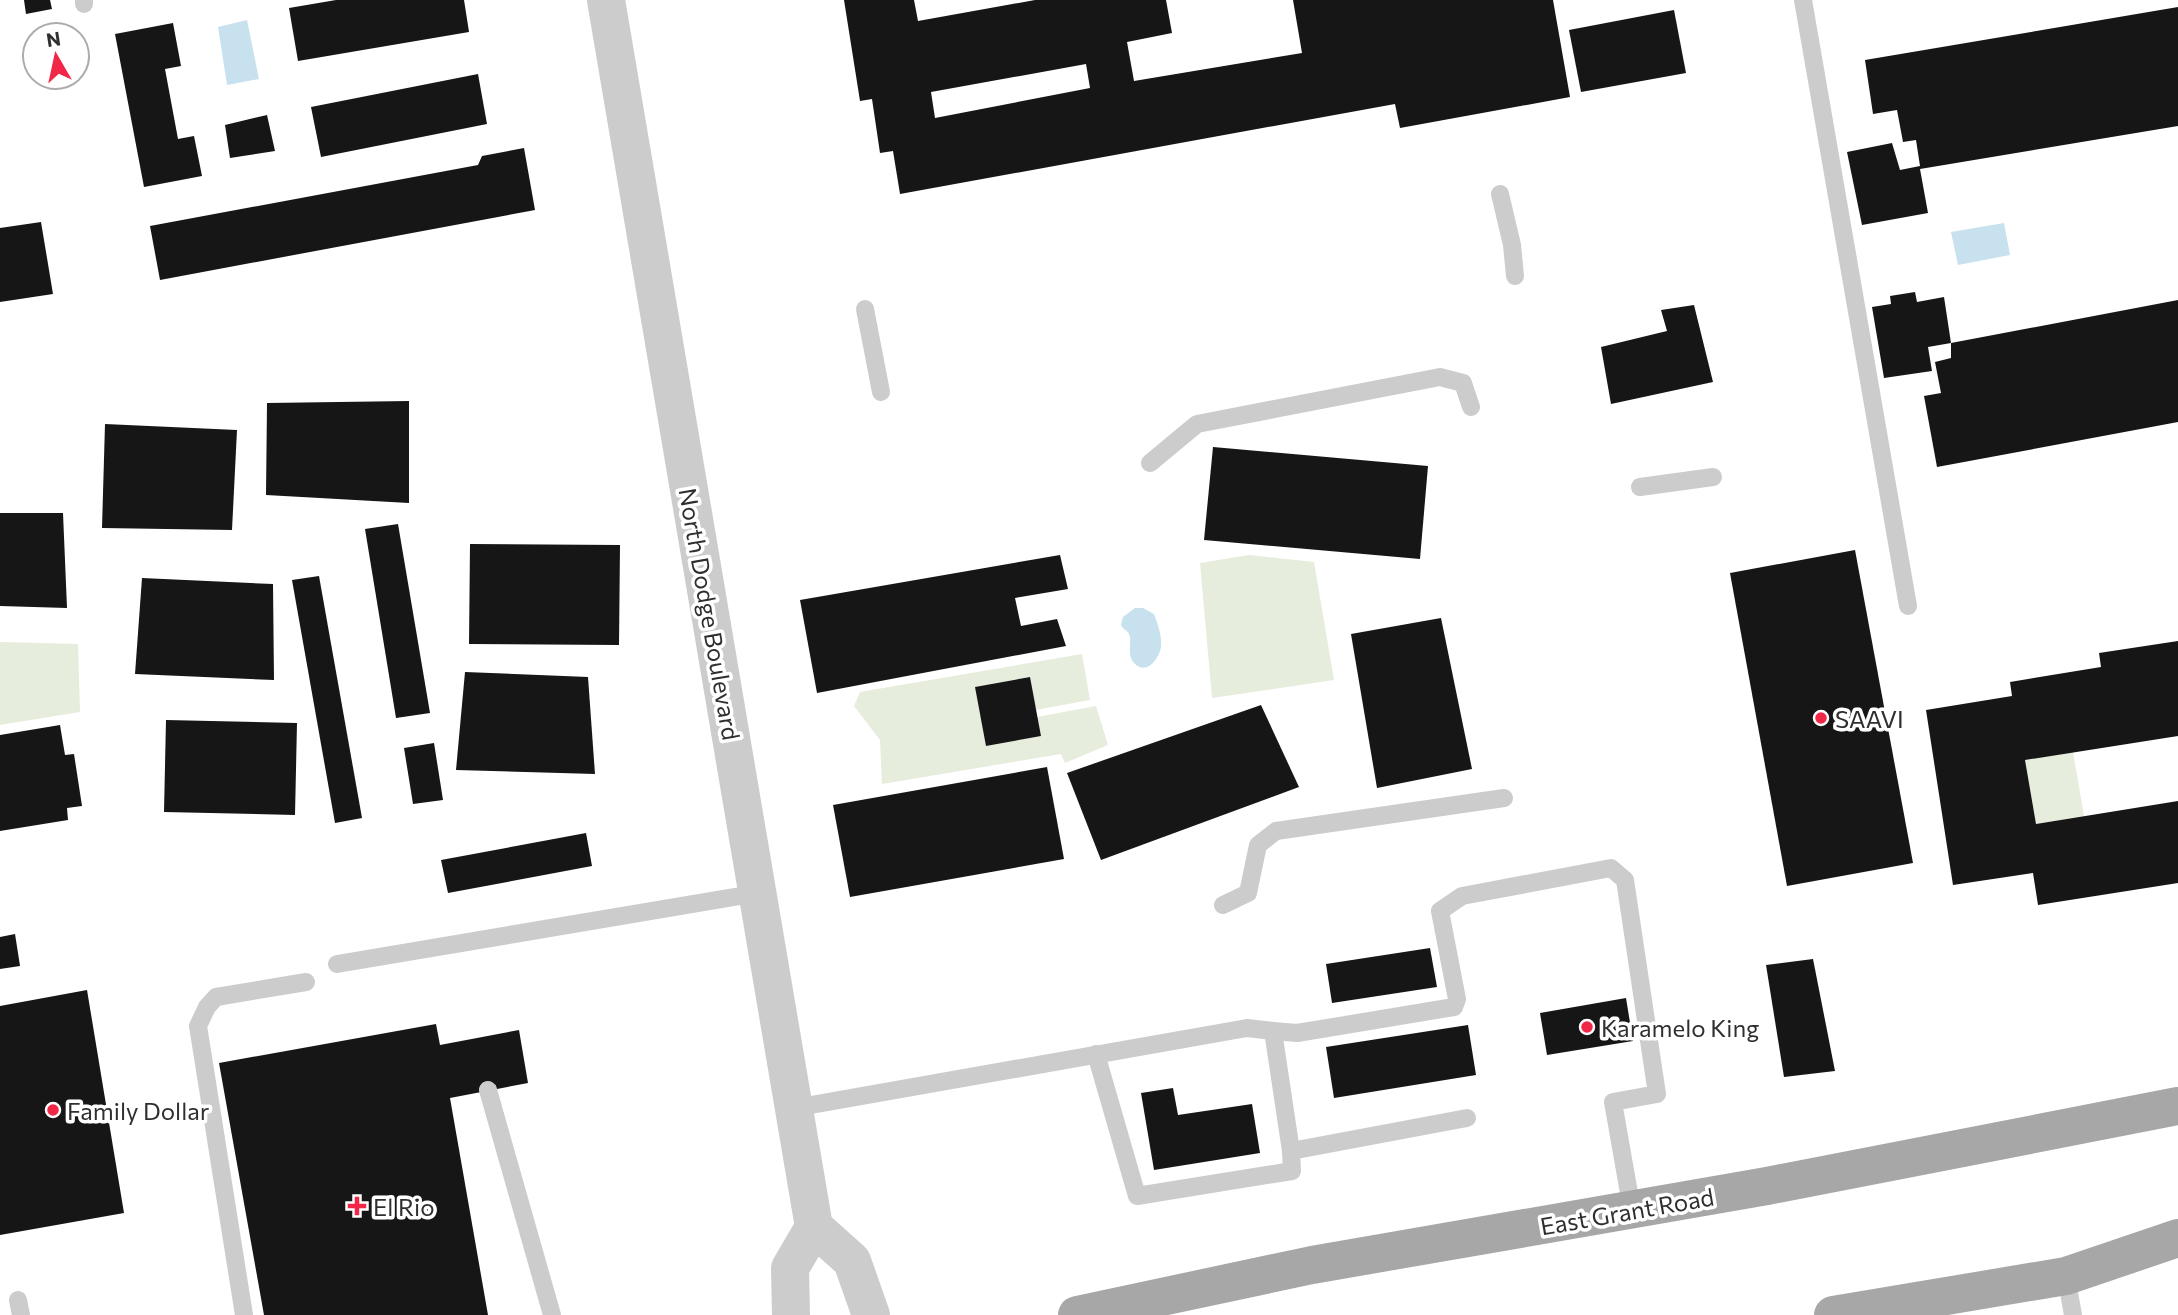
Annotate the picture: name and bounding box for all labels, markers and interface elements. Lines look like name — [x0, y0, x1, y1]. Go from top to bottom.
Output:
north arrow — [21, 21, 91, 91]
text: N — [44, 26, 62, 51]
street label: North Dodge Boulevard — [674, 486, 746, 742]
place label: SAAVI — [1835, 704, 1904, 733]
marker: SAAVI — [1813, 710, 1829, 726]
place label: Karamelo King — [1601, 1013, 1759, 1042]
marker: Karamelo King — [1579, 1019, 1595, 1035]
place label: Family Dollar — [67, 1096, 210, 1125]
marker: Family Dollar — [45, 1102, 61, 1118]
street label: East Grant Road — [1538, 1181, 1716, 1241]
place label: El Rio — [373, 1192, 435, 1221]
marker: El Rio — [347, 1196, 367, 1216]

